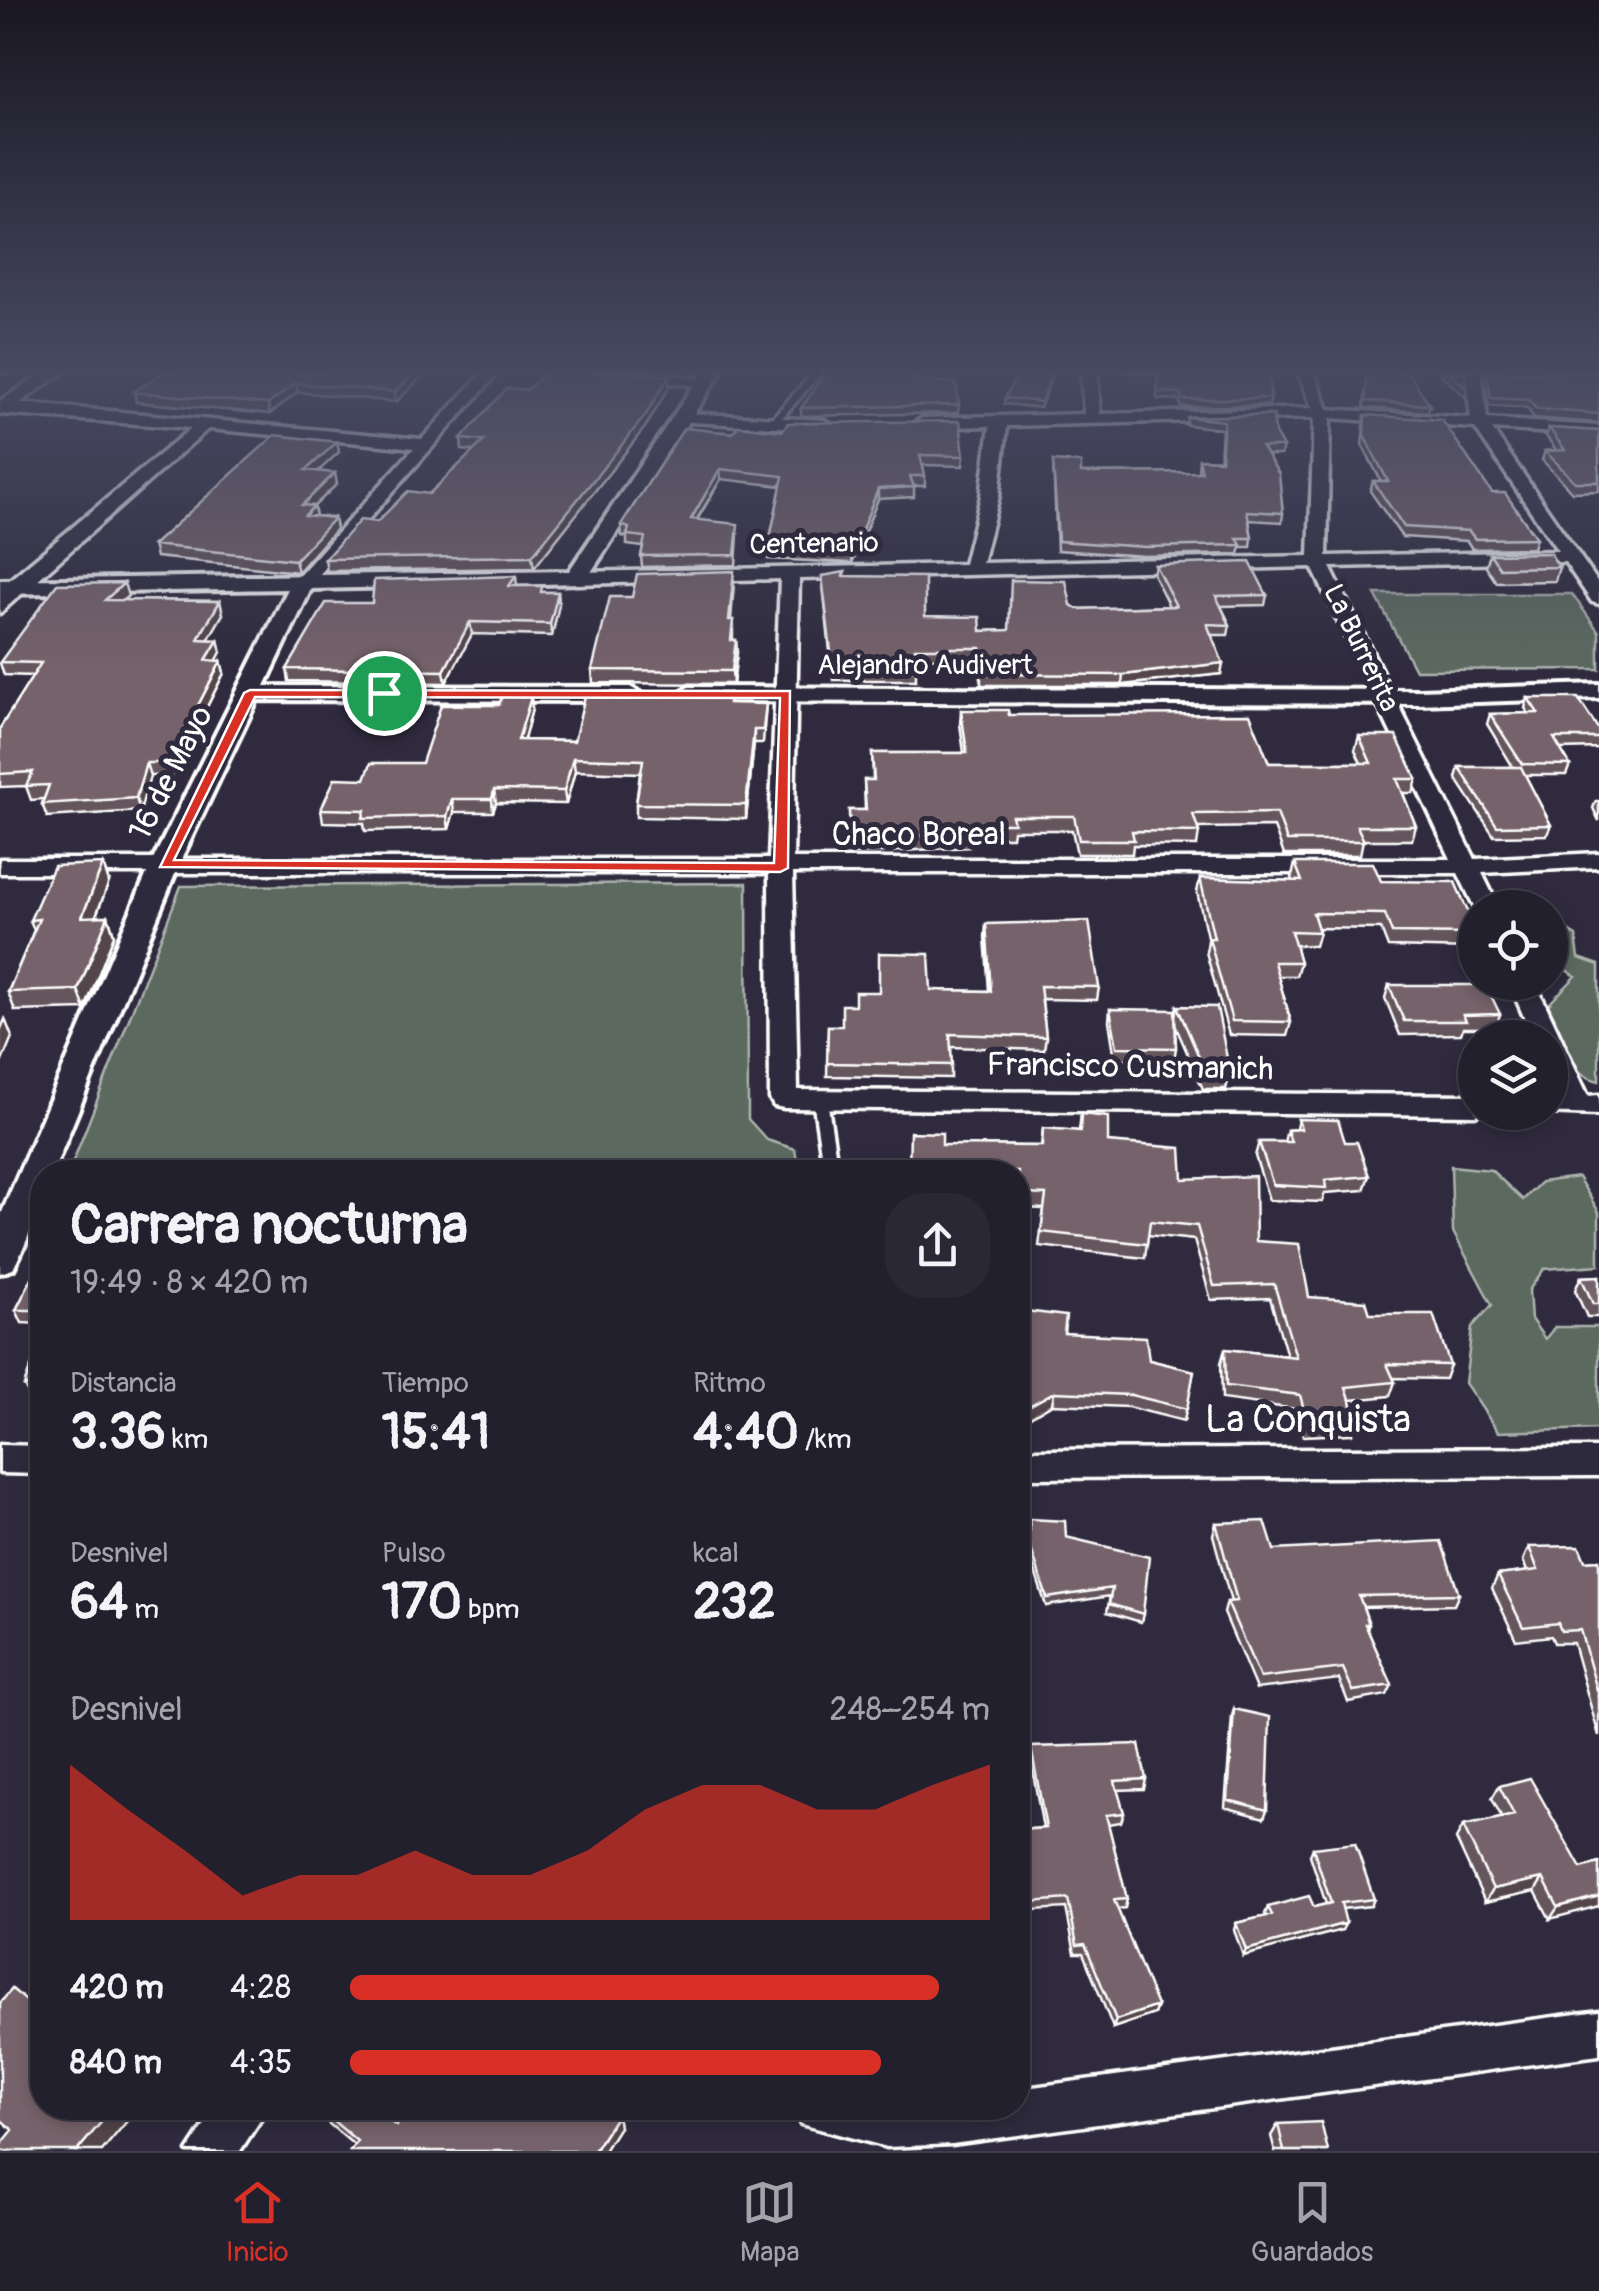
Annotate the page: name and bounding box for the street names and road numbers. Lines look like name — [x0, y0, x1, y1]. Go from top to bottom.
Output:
street label: Centenario — [749, 525, 879, 563]
street label: La Burrerita — [1315, 579, 1407, 717]
street label: Alejandro Audivert — [817, 648, 1034, 683]
street label: 16 de Mayo — [120, 699, 222, 847]
street label: Chaco Boreal — [832, 815, 1006, 855]
street label: Francisco Cusmanich — [986, 1044, 1274, 1090]
street label: La Conquista — [1205, 1396, 1411, 1444]

